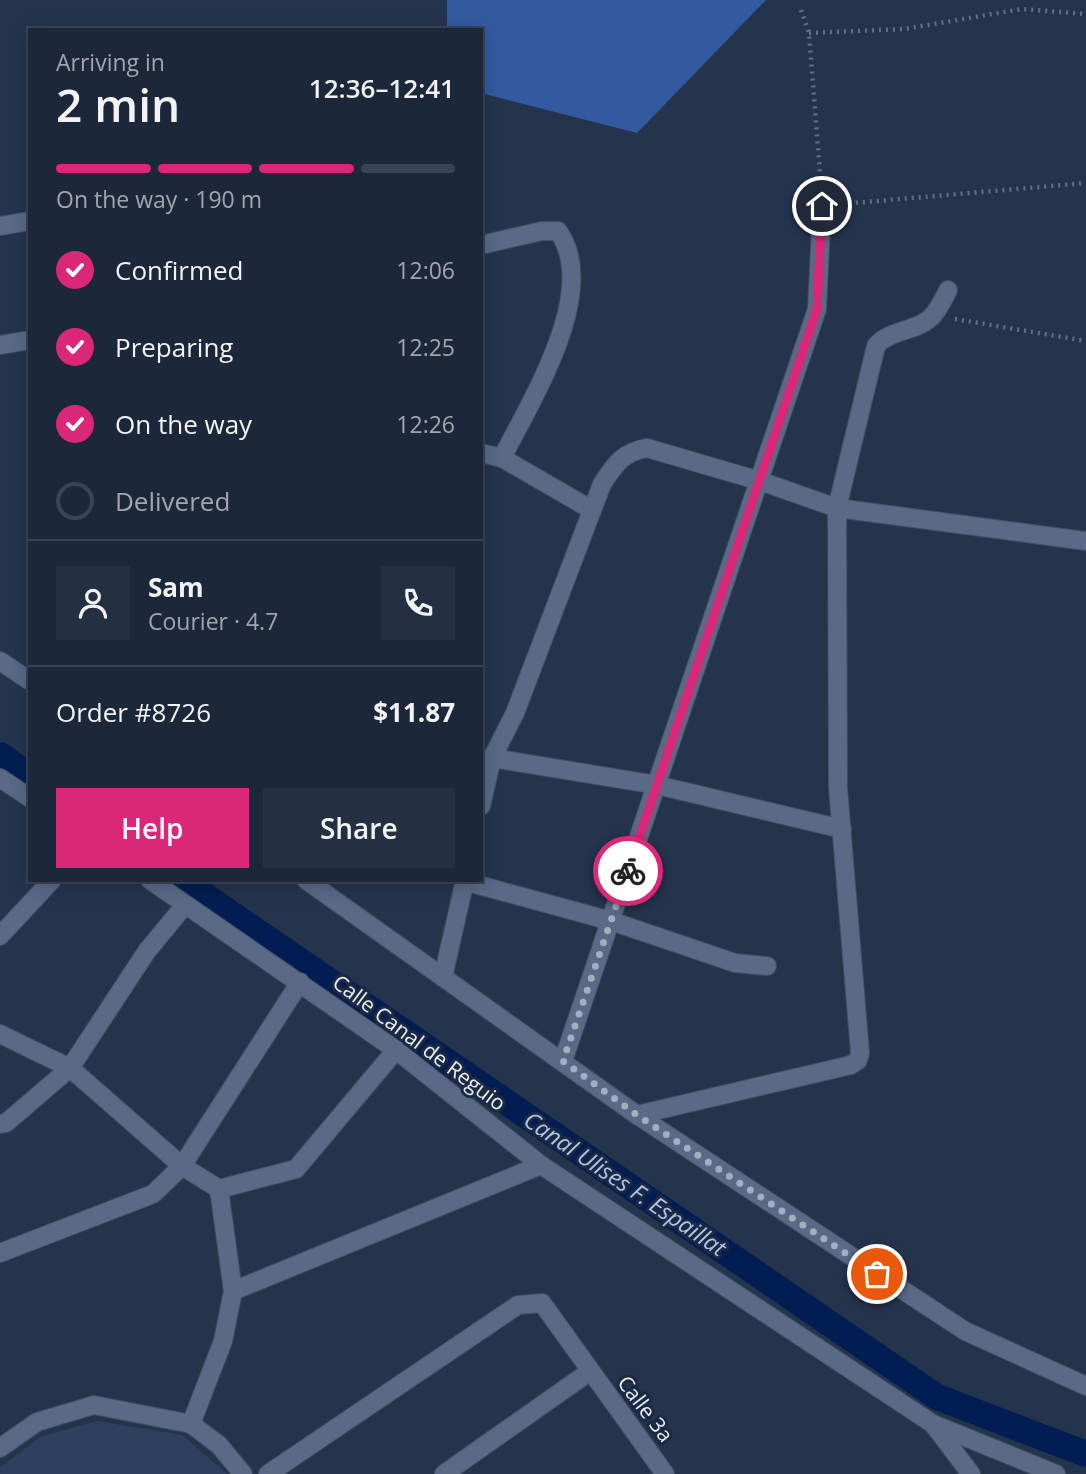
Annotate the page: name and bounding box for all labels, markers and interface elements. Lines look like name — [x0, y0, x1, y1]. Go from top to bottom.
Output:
text: Arriving in — [56, 46, 165, 78]
text: 12:36–12:41 — [309, 70, 455, 106]
text: 2 min — [56, 73, 180, 135]
pin — [792, 176, 852, 236]
text: On the way · 190 m — [56, 183, 262, 215]
icon: home — [803, 187, 841, 225]
icon: check — [56, 251, 94, 289]
text: Confirmed — [115, 252, 243, 288]
text: 12:06 — [396, 254, 455, 286]
icon: check — [56, 328, 94, 366]
text: Preparing — [115, 329, 233, 365]
text: 12:25 — [396, 331, 455, 363]
icon: check — [56, 405, 94, 443]
text: On the way — [115, 406, 252, 442]
text: 12:26 — [396, 408, 455, 440]
text: Delivered — [115, 483, 230, 519]
button: person — [56, 566, 130, 640]
button: phone — [381, 566, 455, 640]
text: Sam — [148, 569, 204, 605]
text: Courier · 4.7 — [148, 605, 278, 637]
text: Order #8726 — [56, 694, 211, 730]
text: $11.87 — [373, 694, 455, 730]
button: Help — [56, 788, 249, 868]
button: Share — [263, 788, 455, 868]
courier — [593, 836, 663, 906]
icon: bike — [609, 852, 647, 890]
street label: Calle Canal de Reguio — [327, 968, 512, 1117]
water label: Canal Ulises F. Espaillat — [518, 1103, 734, 1264]
pin — [847, 1244, 907, 1304]
icon: bag — [858, 1255, 896, 1293]
street label: Calle 3a — [612, 1369, 680, 1447]

